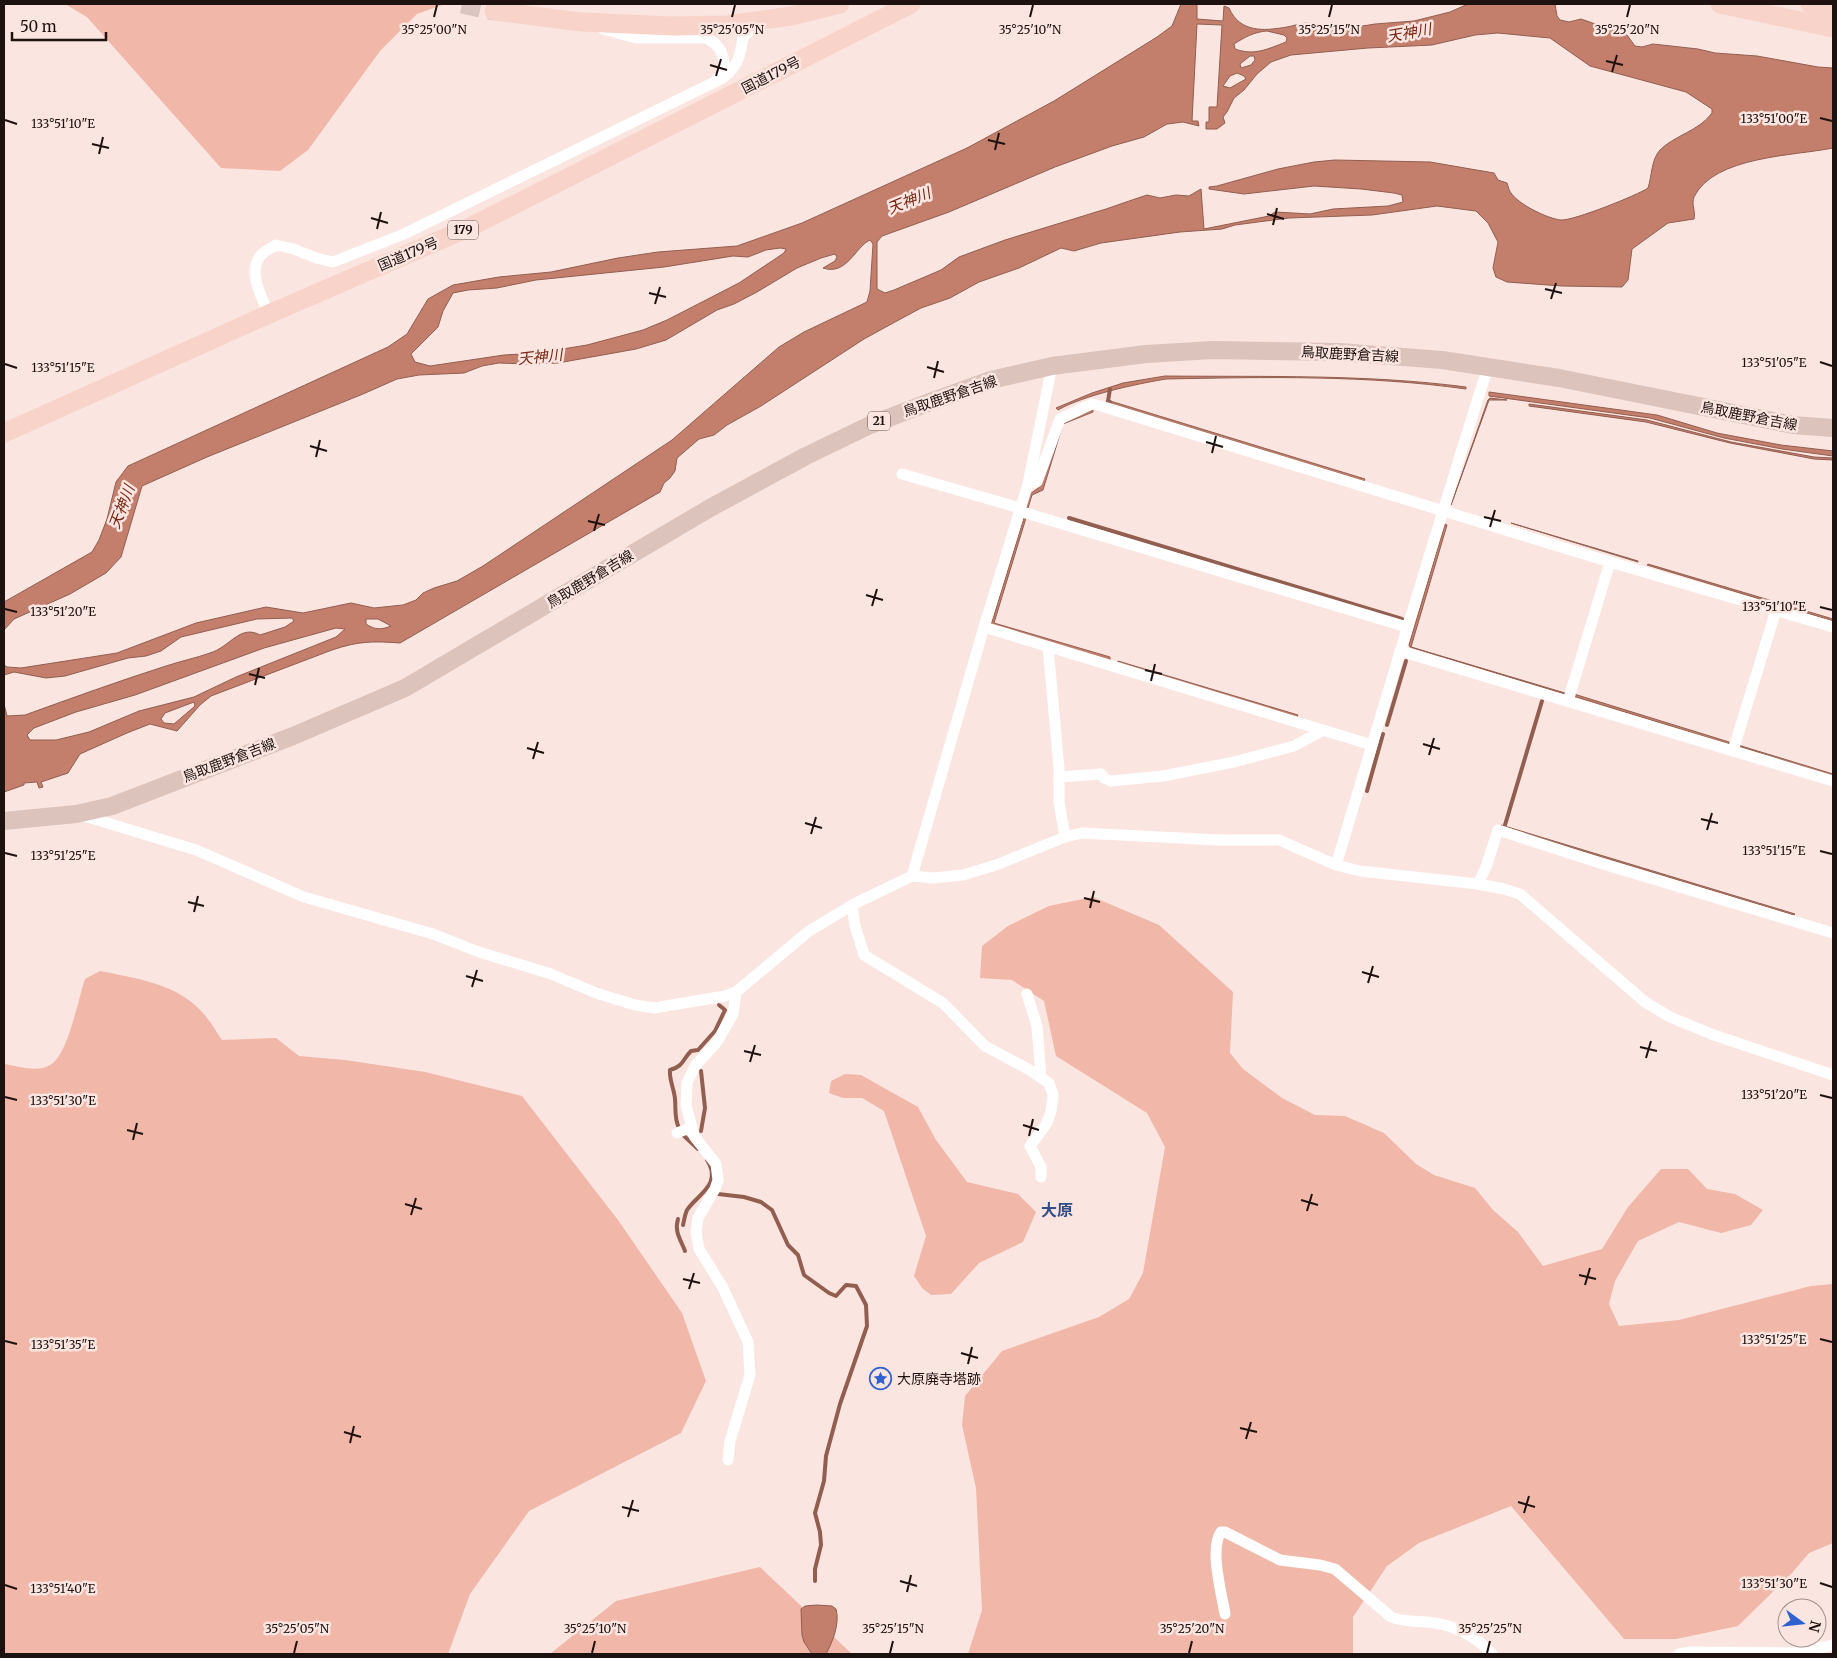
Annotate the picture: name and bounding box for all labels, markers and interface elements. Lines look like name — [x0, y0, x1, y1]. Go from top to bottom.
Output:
scale bar — [12, 10, 106, 42]
text: 50 m — [20, 17, 57, 36]
water label: 天神川 — [1385, 19, 1435, 46]
text: 35°25'00"N — [401, 22, 467, 37]
text: 35°25'05"N — [700, 22, 765, 37]
text: 35°25'10"N — [999, 22, 1062, 37]
text: 35°25'15"N — [1298, 22, 1361, 37]
text: 35°25'20"N — [1595, 22, 1660, 37]
street label: 国道179号 — [739, 53, 803, 97]
text: 133°51'00"E — [1741, 111, 1808, 126]
text: 133°51'10"E — [31, 116, 95, 131]
water label: 天神川 — [884, 183, 935, 218]
road number: 179 — [448, 220, 478, 240]
street label: 国道179号 — [375, 233, 441, 275]
street label: 鳥取鹿野倉吉線 — [1301, 342, 1399, 366]
water label: 天神川 — [517, 344, 565, 368]
text: 133°51'05"E — [1742, 355, 1807, 370]
text: 133°51'15"E — [32, 360, 95, 375]
street label: 鳥取鹿野倉吉線 — [901, 372, 999, 420]
street label: 鳥取鹿野倉吉線 — [1699, 398, 1799, 434]
road number: 21 — [868, 412, 890, 431]
water label: 天神川 — [105, 481, 139, 531]
street label: 鳥取鹿野倉吉線 — [543, 546, 637, 612]
text: 133°51'10"E — [1742, 599, 1806, 614]
text: 133°51'20"E — [30, 604, 96, 619]
street label: 鳥取鹿野倉吉線 — [180, 734, 278, 786]
text: 133°51'15"E — [1743, 843, 1806, 858]
text: 133°51'25"E — [31, 848, 96, 863]
text: 133°51'20"E — [1741, 1087, 1807, 1102]
text: 133°51'30"E — [30, 1093, 96, 1108]
district label: 大原 — [1041, 1200, 1073, 1220]
text: 133°51'25"E — [1742, 1332, 1807, 1347]
text: 133°51'35"E — [31, 1337, 95, 1352]
place icon: 大原廃寺塔跡 — [869, 1367, 893, 1391]
place label: 大原廃寺塔跡 — [897, 1370, 981, 1388]
text: 133°51'30"E — [1741, 1576, 1807, 1591]
text: 133°51'40"E — [31, 1581, 96, 1596]
north arrow — [1777, 1598, 1827, 1648]
text: N — [1804, 1619, 1825, 1634]
text: 35°25'05"N — [265, 1621, 330, 1636]
text: 35°25'10"N — [564, 1621, 627, 1636]
text: 35°25'15"N — [862, 1621, 925, 1636]
text: 35°25'20"N — [1160, 1621, 1225, 1636]
text: 35°25'25"N — [1458, 1621, 1522, 1636]

